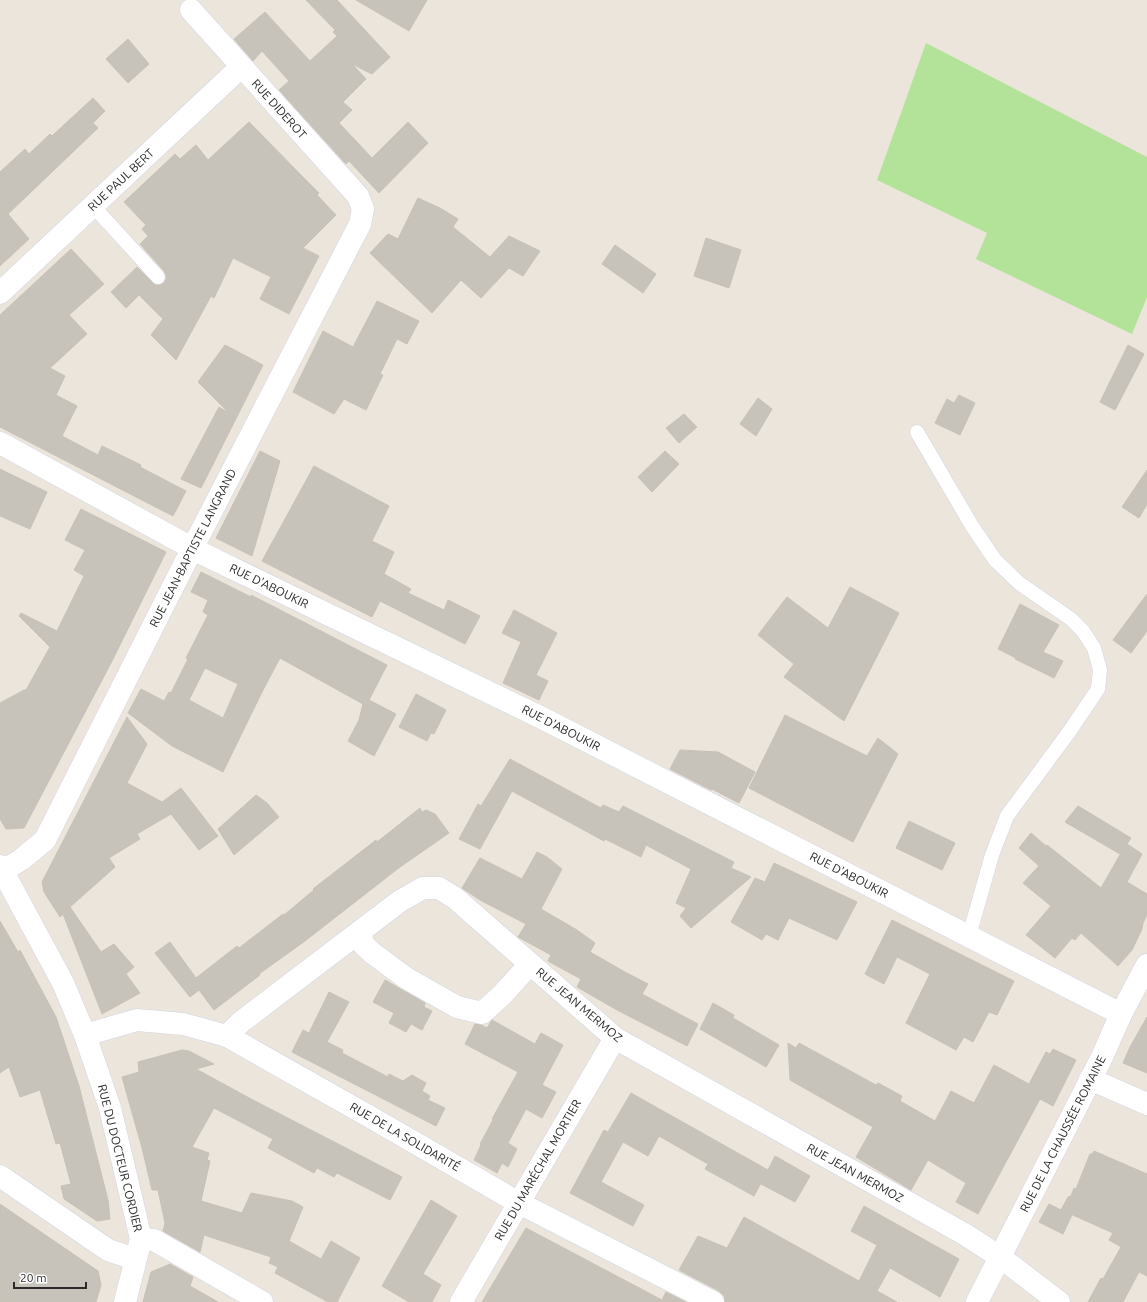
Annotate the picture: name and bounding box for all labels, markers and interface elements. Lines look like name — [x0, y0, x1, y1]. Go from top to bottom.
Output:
street label: RUE DIDEROT — [249, 76, 310, 141]
street label: RUE PAUL BERT — [85, 146, 156, 213]
street label: RUE JEAN-BAPTISTE LANGRAND — [147, 466, 238, 629]
street label: RUE D'ABOUKIR — [228, 561, 311, 611]
street label: RUE D'ABOUKIR — [520, 702, 603, 753]
street label: RUE D'ABOUKIR — [808, 849, 891, 900]
street label: RUE JEAN MERMOZ — [534, 965, 625, 1045]
street label: RUE DE LA CHAUSSÉE ROMAINE — [1017, 1053, 1108, 1214]
street label: RUE DU DOCTEUR CORDIER — [96, 1083, 145, 1233]
street label: RUE DU MARÉCHAL MORTIER — [492, 1097, 584, 1242]
street label: RUE DE LA SOLIDARITÉ — [348, 1100, 463, 1174]
street label: RUE JEAN MERMOZ — [805, 1141, 906, 1205]
scale bar — [14, 1264, 86, 1290]
text: 20 m — [20, 1271, 47, 1284]

